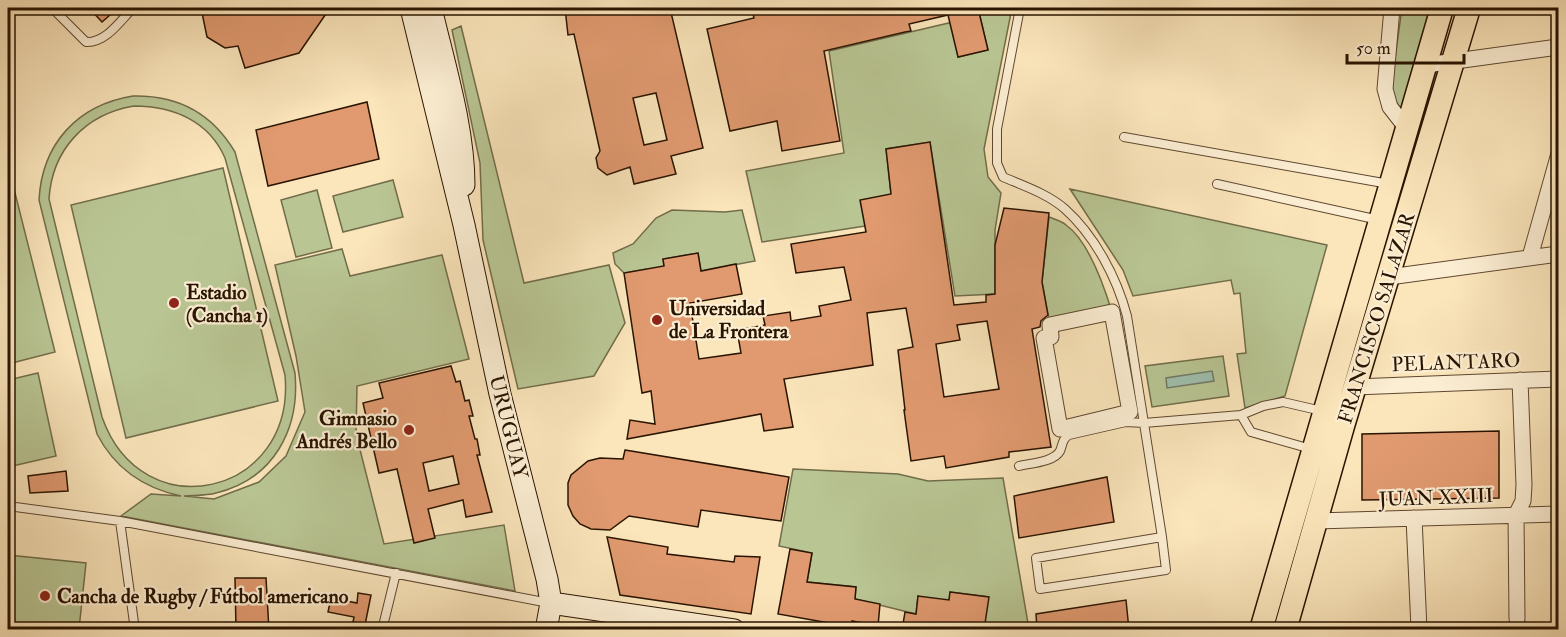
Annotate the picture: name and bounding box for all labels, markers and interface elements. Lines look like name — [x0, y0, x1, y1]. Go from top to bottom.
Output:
scale bar — [1347, 27, 1464, 65]
text: 50 m — [1356, 37, 1391, 60]
street label: FRANCISCO SALAZAR — [1332, 209, 1421, 427]
place label: Estadio (Cancha 1) — [186, 280, 268, 328]
marker: Estadio (Cancha 1) — [167, 296, 181, 310]
place label: Universidad de La Frontera — [669, 296, 789, 344]
marker: Universidad de La Frontera — [650, 313, 664, 327]
street label: PELANTARO — [1391, 348, 1521, 377]
street label: URUGUAY — [484, 373, 534, 483]
place label: Gimnasio Andrés Bello — [295, 406, 397, 454]
marker: Gimnasio Andrés Bello — [402, 423, 416, 437]
street label: JUAN XXIII — [1377, 483, 1494, 512]
place label: Cancha de Rugby / Fútbol americano — [57, 584, 349, 610]
marker: Cancha de Rugby / Fútbol americano — [38, 589, 52, 603]

